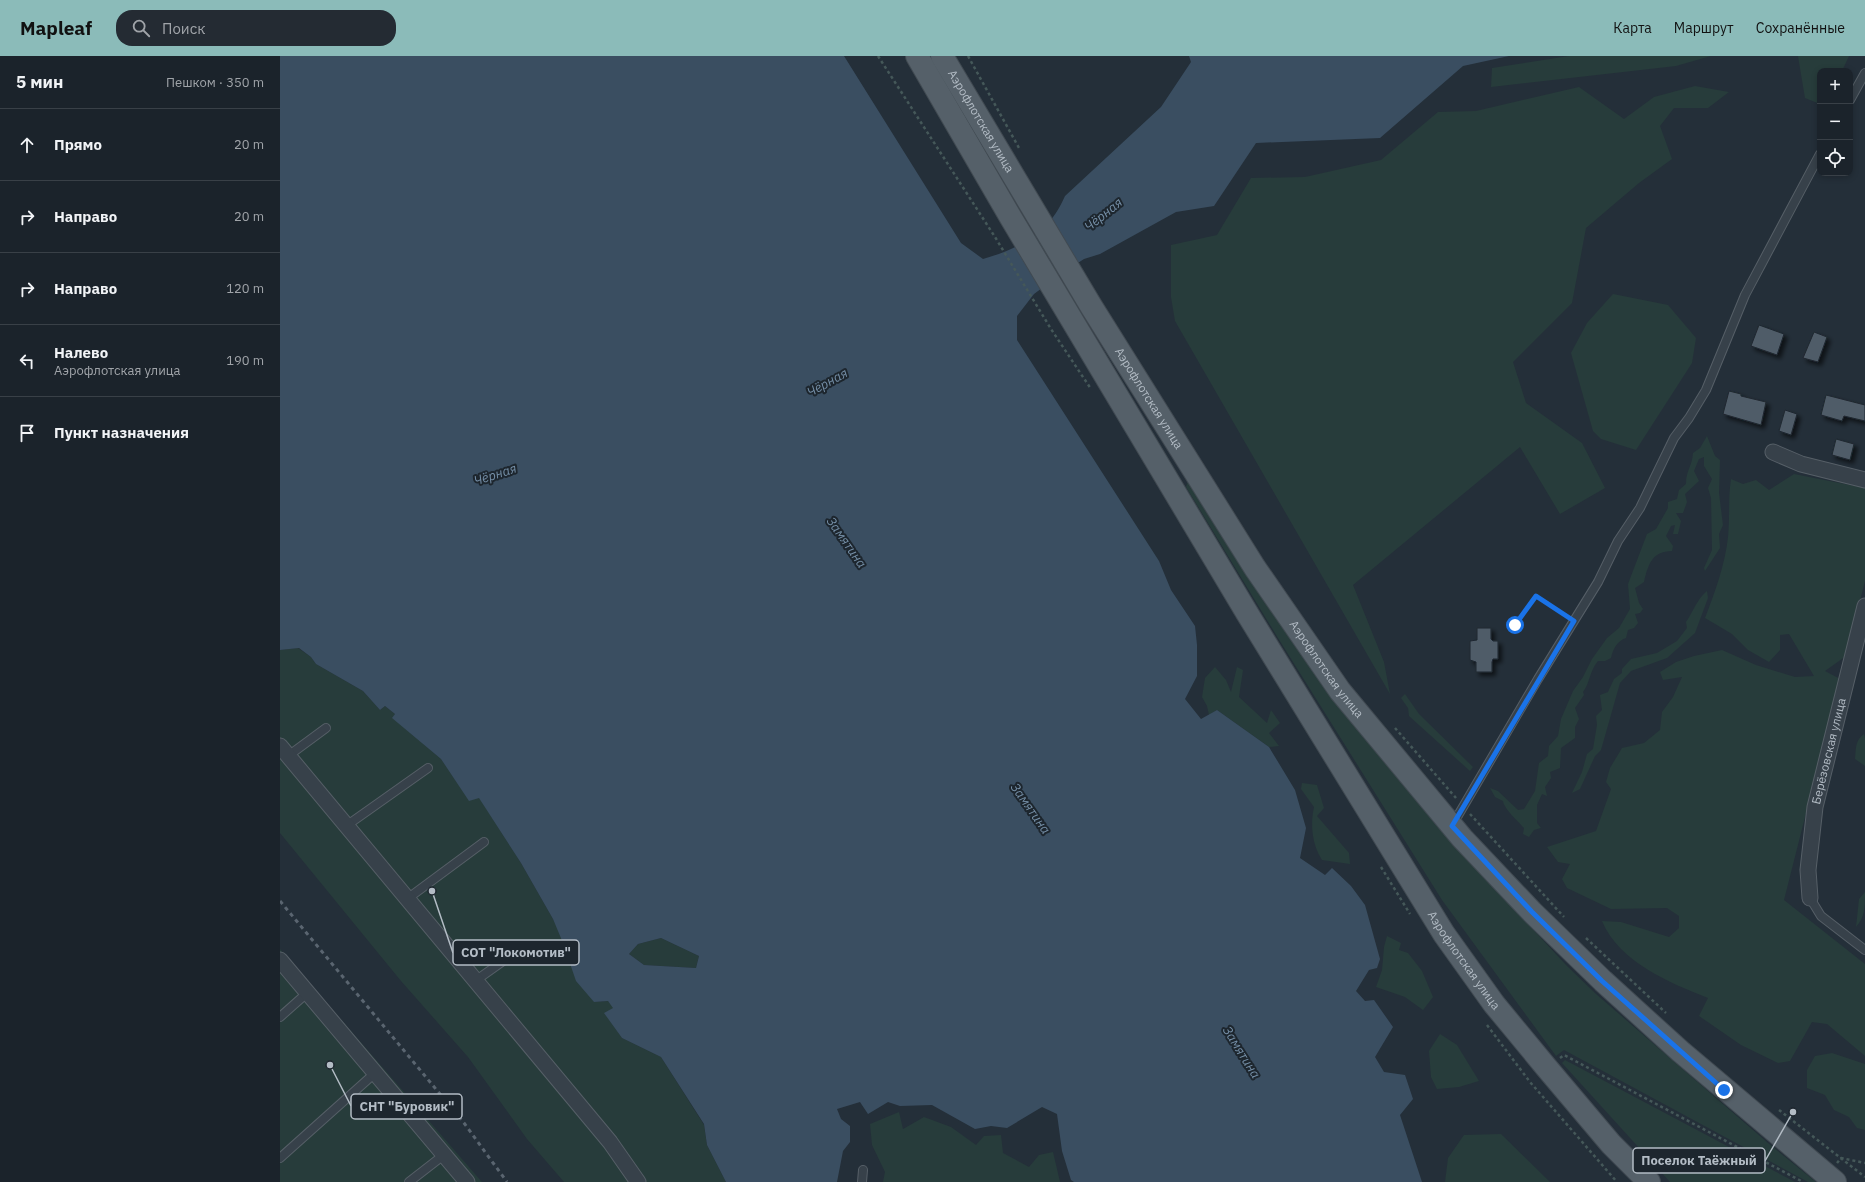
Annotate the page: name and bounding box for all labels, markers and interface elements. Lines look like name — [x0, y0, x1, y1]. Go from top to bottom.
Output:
search box — [116, 10, 396, 46]
text: Mapleaf — [20, 16, 92, 40]
icon: search — [130, 17, 152, 39]
text: Поиск — [162, 19, 205, 38]
text: Карта — [1613, 19, 1652, 37]
text: Маршрут — [1674, 19, 1734, 37]
text: Сохранённые — [1756, 19, 1845, 37]
street label: Аэрофлотская улица — [945, 67, 1018, 176]
map controls — [1817, 68, 1853, 176]
button: + — [1817, 68, 1853, 104]
text: 5 мин — [16, 71, 63, 93]
text: Пешком · 350 m — [166, 74, 264, 91]
button: − — [1817, 104, 1853, 140]
icon: ahead — [16, 134, 38, 156]
text: Прямо — [54, 135, 102, 154]
text: 20 m — [234, 136, 264, 153]
button: locate — [1817, 140, 1853, 176]
water label: Чёрная — [1081, 194, 1126, 235]
icon: right — [16, 206, 38, 228]
text: Направо — [54, 207, 117, 226]
text: 20 m — [234, 208, 264, 225]
icon: right — [16, 278, 38, 300]
text: Направо — [54, 279, 117, 298]
text: 120 m — [226, 280, 264, 297]
text: Налево — [54, 343, 108, 362]
street label: Аэрофлотская улица — [1112, 345, 1187, 452]
icon: left — [16, 350, 38, 372]
text: 190 m — [226, 352, 264, 369]
text: Аэрофлотская улица — [54, 362, 181, 379]
water label: Чёрная — [804, 364, 851, 401]
icon: arrive — [16, 422, 38, 444]
text: Пункт назначения — [54, 423, 189, 442]
water label: Чёрная — [472, 460, 519, 489]
water label: Замятина — [823, 513, 870, 571]
route start — [1506, 616, 1524, 634]
street label: Аэрофлотская улица — [1286, 617, 1367, 721]
street label: Берёзовская улица — [1808, 696, 1849, 806]
water label: Замятина — [1007, 779, 1054, 837]
street label: Аэрофлотская улица — [1425, 908, 1504, 1013]
callout: СОТ "Локомотив" — [453, 940, 579, 965]
text: СОТ "Локомотив" — [461, 944, 571, 961]
water label: Замятина — [1219, 1023, 1264, 1082]
route end — [1715, 1081, 1733, 1099]
callout: СНТ "Буровик" — [351, 1094, 462, 1119]
text: СНТ "Буровик" — [359, 1098, 455, 1115]
callout: Поселок Таёжный — [1633, 1148, 1765, 1173]
text: Поселок Таёжный — [1641, 1152, 1757, 1169]

